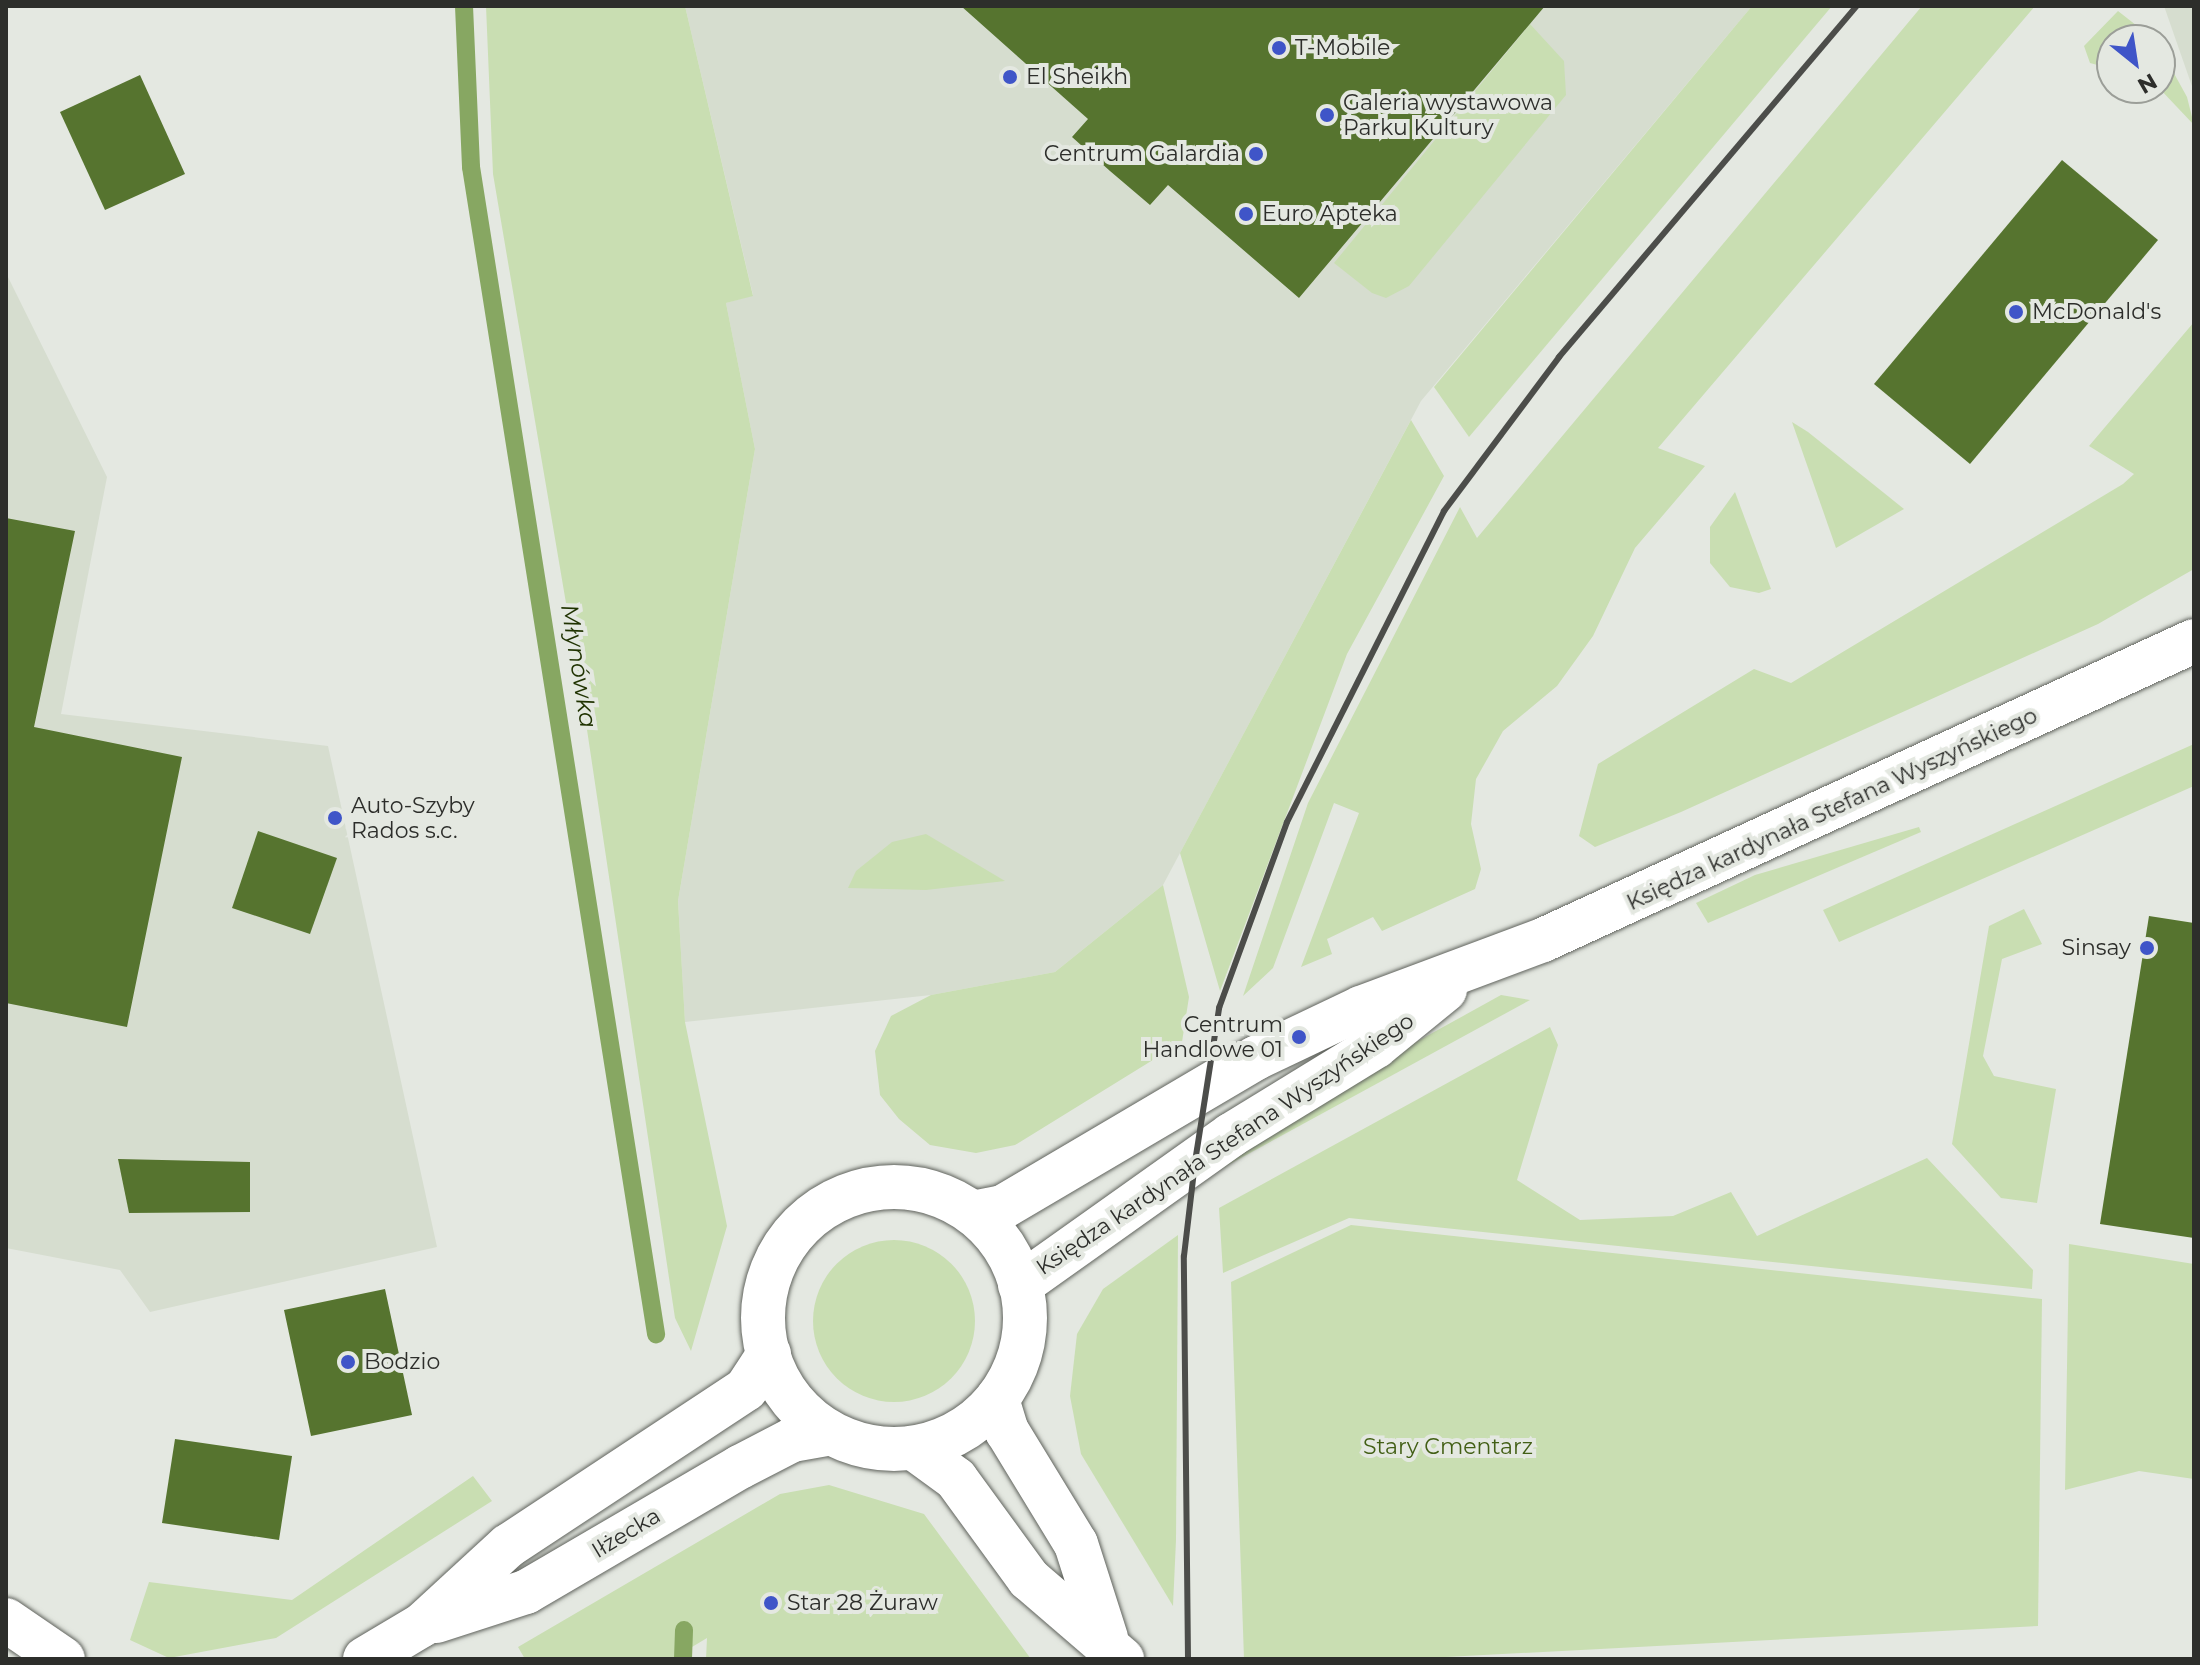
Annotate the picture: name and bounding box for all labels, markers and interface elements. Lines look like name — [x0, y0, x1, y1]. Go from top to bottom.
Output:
north arrow — [2096, 24, 2176, 104]
place label: T-Mobile — [1295, 35, 1390, 61]
marker: T-Mobile — [1270, 39, 1288, 57]
place label: El Sheikh — [1026, 64, 1128, 90]
text: N — [2133, 67, 2162, 100]
marker: El Sheikh — [1001, 68, 1019, 86]
place label: Galeria wystawowa Parku Kultury — [1343, 89, 1553, 140]
marker: Galeria wystawowa Parku Kultury — [1318, 106, 1336, 124]
place label: Centrum Galardia — [1044, 141, 1240, 167]
marker: Centrum Galardia — [1247, 145, 1265, 163]
place label: Euro Apteka — [1262, 201, 1398, 227]
marker: Euro Apteka — [1237, 205, 1255, 223]
place label: McDonald's — [2032, 299, 2161, 325]
marker: McDonald's — [2007, 303, 2025, 321]
water label: Młynówka — [555, 602, 603, 730]
street label: Księdza kardynała Stefana Wyszyńskiego — [1623, 702, 2041, 916]
place label: Auto-Szyby Rados s.c. — [351, 792, 475, 844]
marker: Auto-Szyby Rados s.c. — [326, 809, 344, 827]
place label: Sinsay — [2061, 935, 2131, 961]
marker: Sinsay — [2138, 939, 2156, 957]
street label: Księdza kardynała Stefana Wyszyńskiego — [1031, 1007, 1419, 1281]
place label: Centrum Handlowe 01 — [1142, 1011, 1283, 1062]
marker: Centrum Handlowe 01 — [1290, 1028, 1308, 1046]
place label: Bodzio — [364, 1349, 440, 1375]
marker: Bodzio — [339, 1353, 357, 1371]
park label: Stary Cmentarz — [1363, 1434, 1533, 1460]
street label: Iłżecka — [587, 1502, 665, 1564]
place label: Star 28 Żuraw — [787, 1590, 938, 1616]
marker: Star 28 Żuraw — [762, 1594, 780, 1612]

